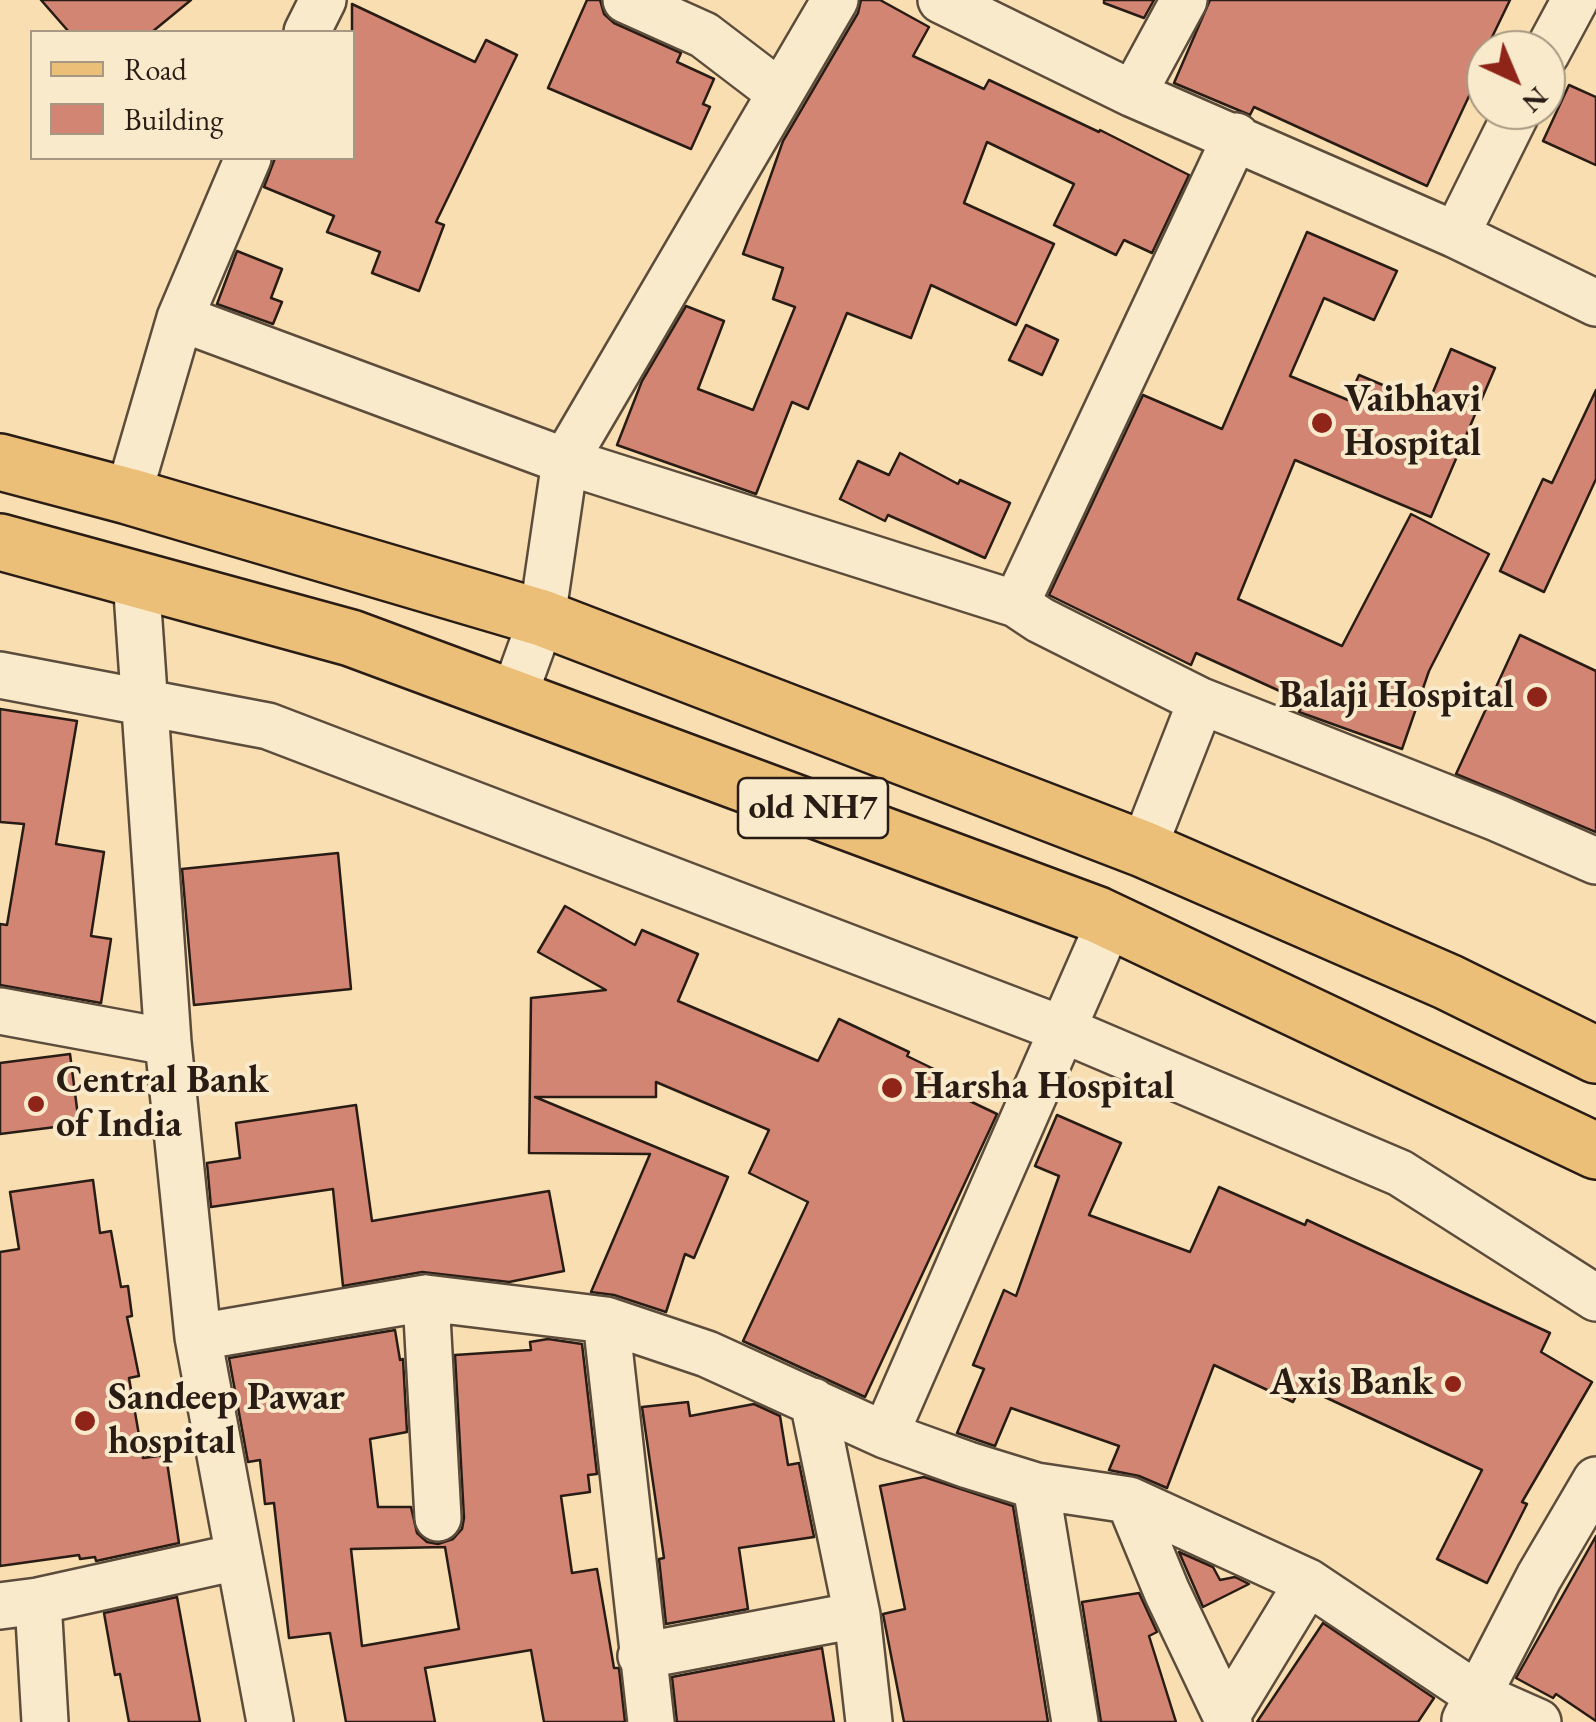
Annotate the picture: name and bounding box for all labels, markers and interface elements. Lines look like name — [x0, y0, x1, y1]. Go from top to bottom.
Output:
legend — [30, 30, 355, 160]
north arrow — [1466, 30, 1566, 130]
text: Road — [124, 50, 187, 89]
text: N — [1515, 79, 1556, 121]
text: Building — [124, 100, 223, 139]
place label: Vaibhavi Hospital — [1344, 378, 1481, 468]
marker: Vaibhavi Hospital — [1309, 410, 1335, 436]
place label: Balaji Hospital — [1279, 674, 1514, 720]
marker: Balaji Hospital — [1524, 684, 1550, 710]
road number: old NH7 — [738, 778, 888, 838]
place label: Central Bank of India — [56, 1059, 269, 1148]
place label: Harsha Hospital — [914, 1065, 1174, 1111]
marker: Harsha Hospital — [879, 1075, 905, 1101]
marker: Central Bank of India — [25, 1093, 47, 1115]
place label: Axis Bank — [1270, 1361, 1433, 1407]
marker: Axis Bank — [1442, 1373, 1464, 1395]
place label: Sandeep Pawar hospital — [108, 1376, 345, 1466]
marker: Sandeep Pawar hospital — [72, 1408, 98, 1434]

